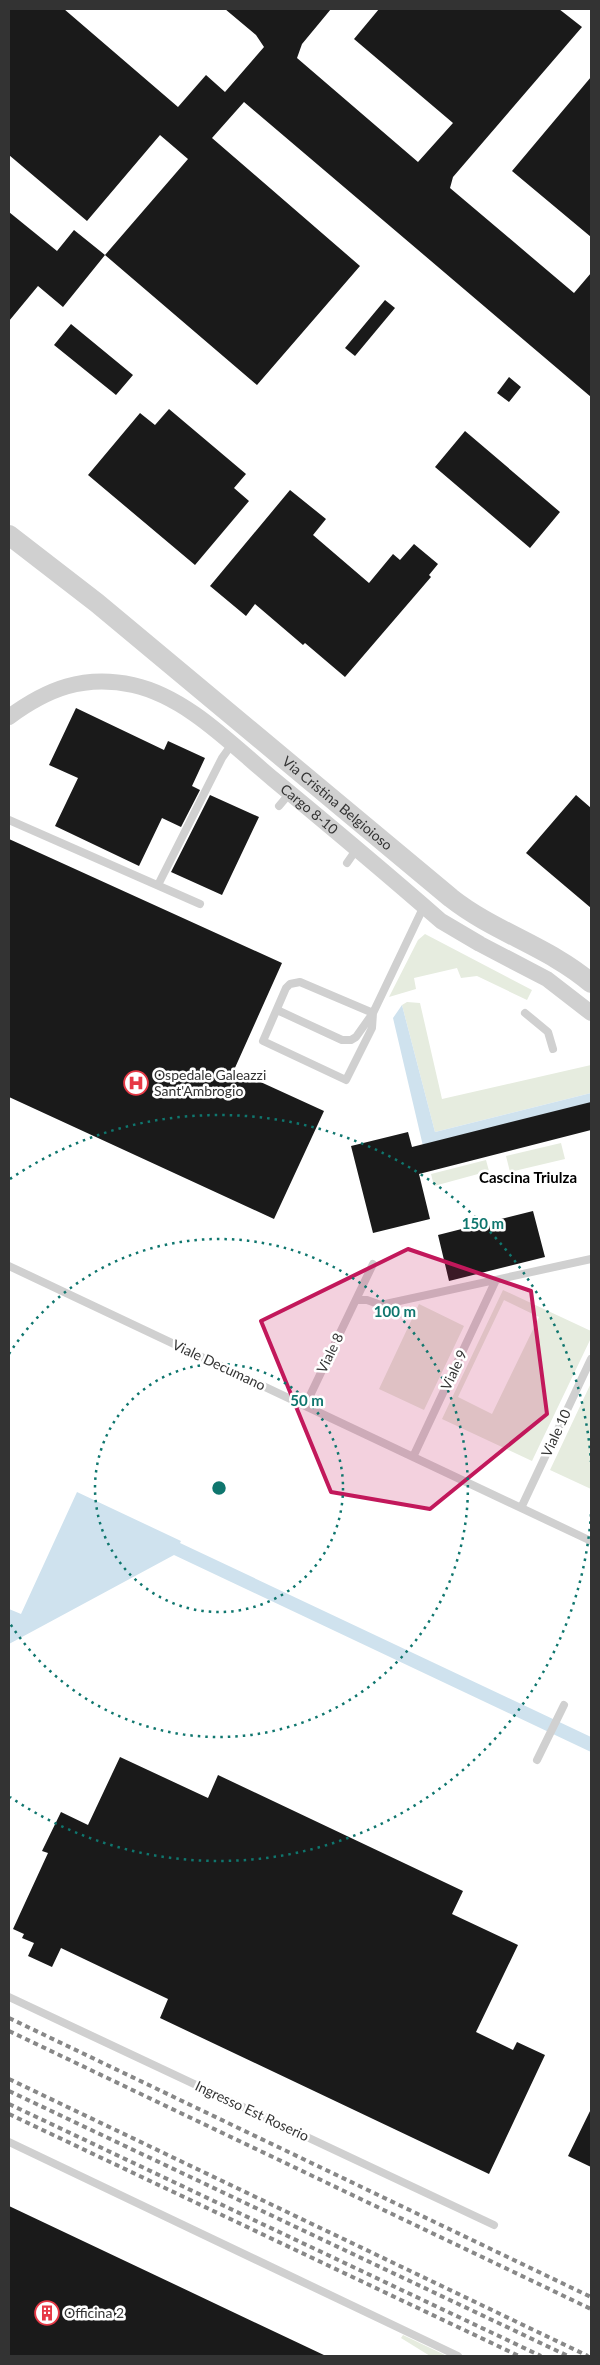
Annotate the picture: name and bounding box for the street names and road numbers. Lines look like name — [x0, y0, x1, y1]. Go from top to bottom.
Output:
street label: Via Cristina Belgioioso — [279, 752, 396, 854]
street label: Cargo 8-10 — [277, 780, 342, 837]
street label: Viale 8 — [313, 1330, 346, 1375]
street label: Viale Decumano — [170, 1336, 269, 1394]
street label: Viale 9 — [437, 1347, 470, 1393]
street label: Viale 10 — [537, 1406, 574, 1459]
street label: Ingresso Est Roserio — [193, 2077, 312, 2144]

